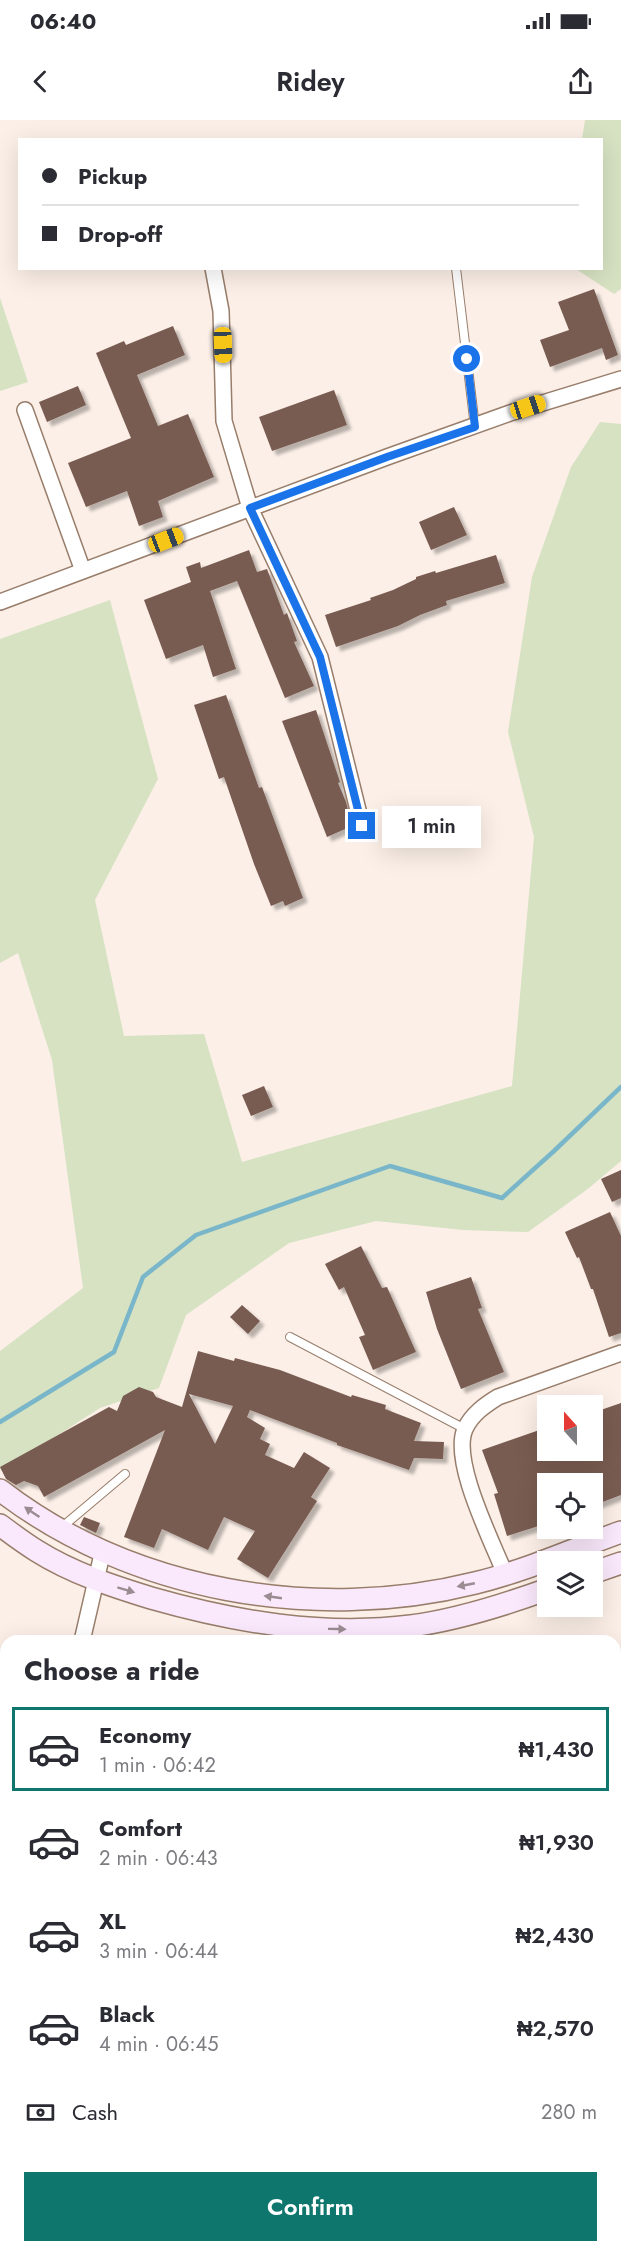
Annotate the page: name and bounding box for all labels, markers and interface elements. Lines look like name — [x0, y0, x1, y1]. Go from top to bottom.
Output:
text: 06:40 — [30, 5, 96, 37]
text: Ridey — [276, 62, 345, 101]
icon: back — [24, 65, 57, 98]
icon: share — [564, 65, 597, 98]
text: Pickup — [78, 160, 147, 192]
text: Drop-off — [78, 218, 162, 250]
car — [213, 327, 233, 363]
route start — [453, 345, 480, 372]
car — [508, 393, 548, 421]
car — [146, 525, 186, 555]
callout: 1 min — [383, 805, 482, 847]
route end — [348, 812, 375, 839]
text: 1 min — [407, 812, 456, 841]
north arrow — [537, 1395, 603, 1461]
map controls — [537, 1395, 603, 1617]
button: locate — [537, 1473, 603, 1539]
one-way arrow — [24, 1506, 40, 1518]
button: layers — [537, 1551, 603, 1617]
one-way arrow — [457, 1581, 476, 1590]
one-way arrow — [117, 1586, 135, 1595]
one-way arrow — [263, 1592, 282, 1601]
one-way arrow — [328, 1624, 347, 1633]
text: Choose a ride — [24, 1651, 199, 1690]
text: Economy — [99, 1719, 191, 1751]
icon: car — [27, 1722, 81, 1776]
text: ₦1,430 — [518, 1733, 594, 1765]
text: 1 min · 06:42 — [99, 1751, 216, 1780]
text: Comfort — [99, 1812, 182, 1844]
icon: car — [27, 1815, 81, 1869]
text: ₦1,930 — [519, 1826, 594, 1858]
text: 2 min · 06:43 — [99, 1844, 218, 1873]
text: XL — [99, 1905, 126, 1937]
icon: car — [27, 1908, 81, 1962]
text: ₦2,430 — [515, 1919, 594, 1951]
text: 3 min · 06:44 — [99, 1937, 218, 1966]
text: Black — [99, 1998, 155, 2030]
icon: car — [27, 2001, 81, 2055]
text: ₦2,570 — [517, 2012, 594, 2044]
text: 4 min · 06:45 — [99, 2030, 218, 2059]
icon: cash — [24, 2096, 57, 2129]
text: Cash — [72, 2096, 118, 2128]
text: 280 m — [541, 2098, 597, 2127]
button: Confirm — [24, 2172, 597, 2241]

